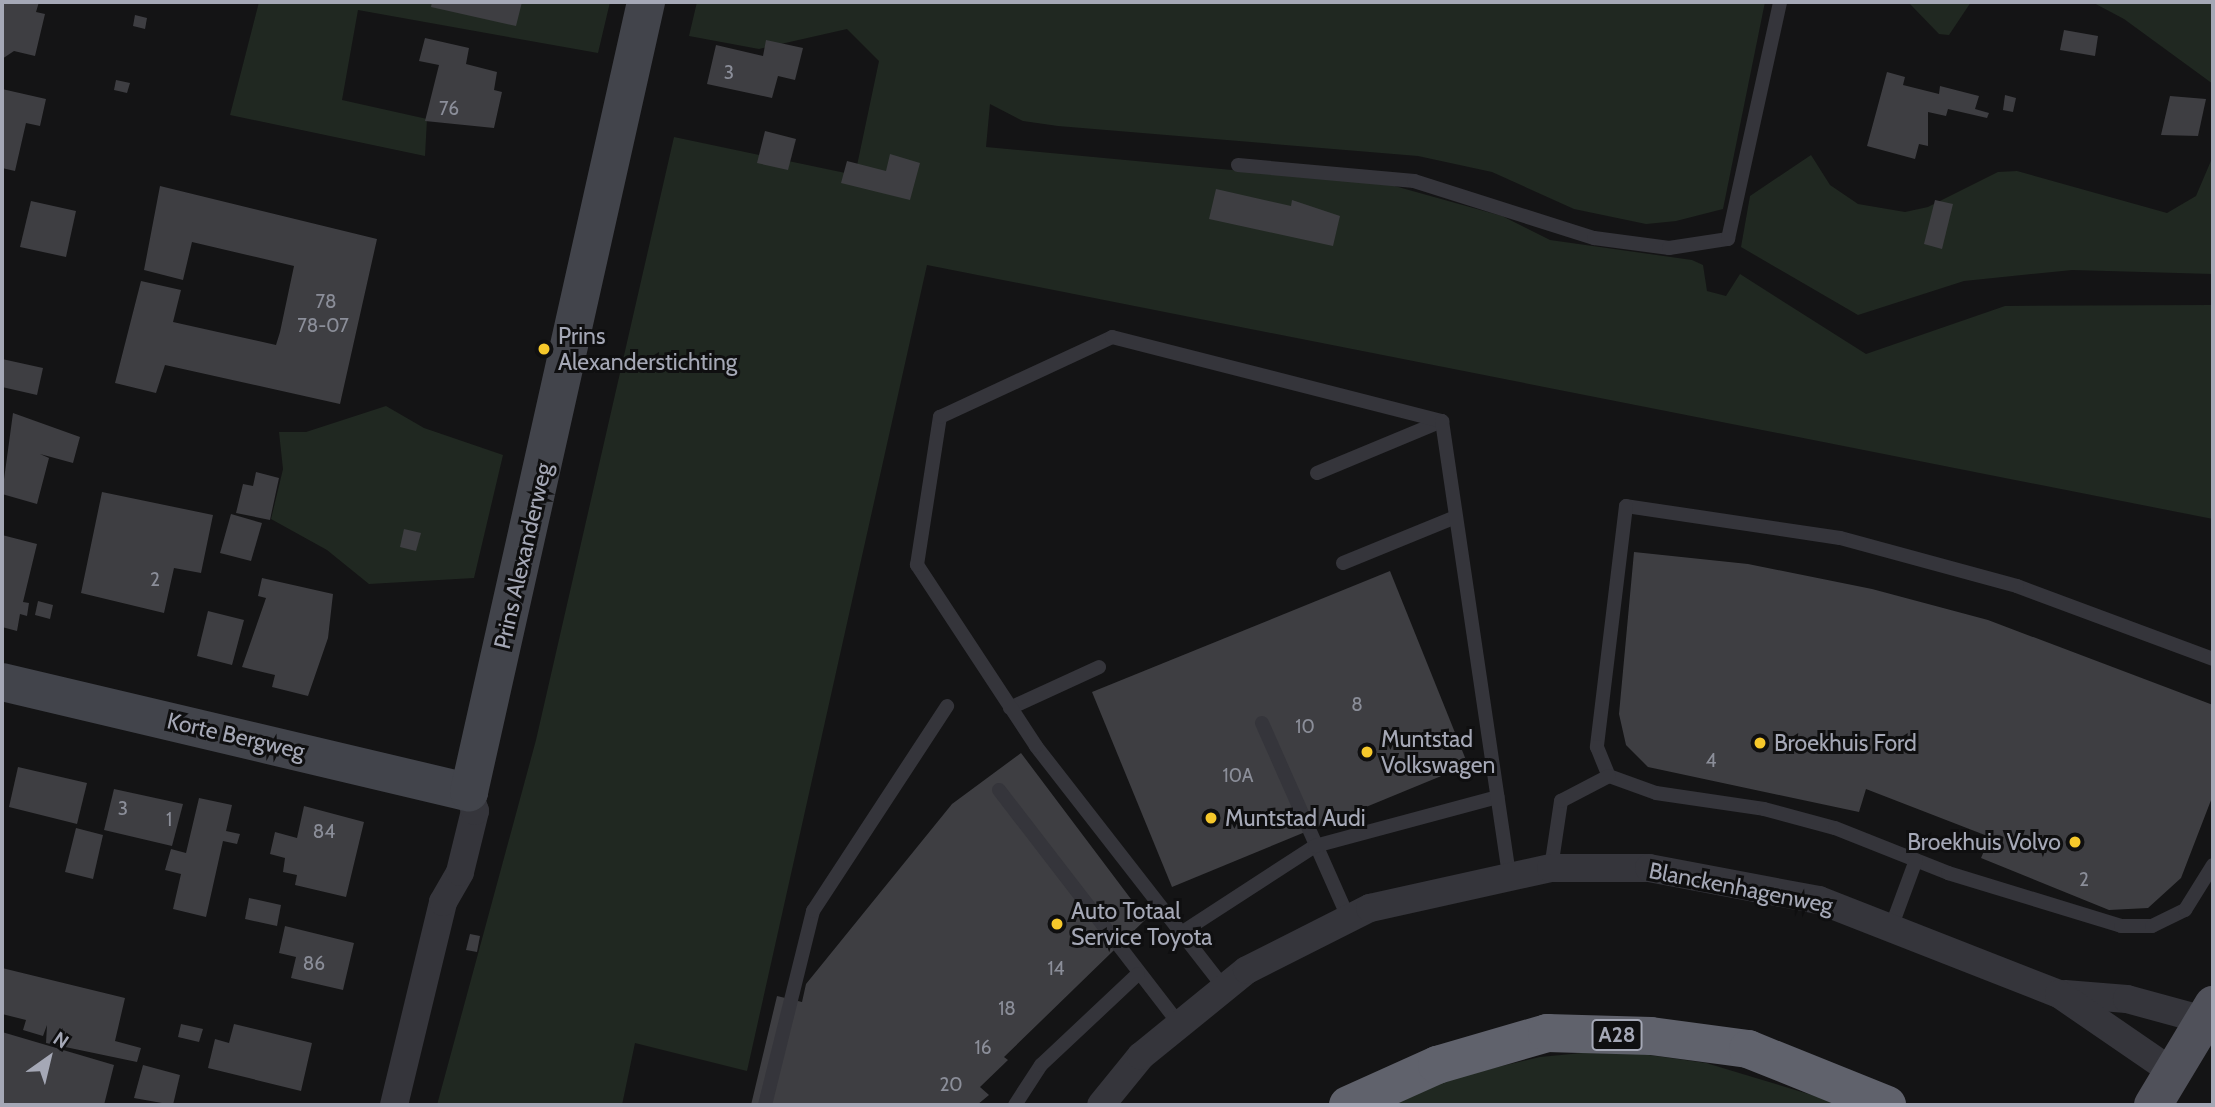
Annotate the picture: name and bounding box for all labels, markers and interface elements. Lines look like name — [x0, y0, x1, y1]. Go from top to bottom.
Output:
house number: 3 — [724, 62, 734, 84]
house number: 76 — [439, 98, 459, 120]
house number: 78 — [315, 291, 337, 313]
house number: 78-07 — [297, 315, 349, 337]
place label: Prins Alexanderstichting — [558, 322, 737, 376]
marker: Prins Alexanderstichting — [536, 341, 552, 357]
street label: Prins Alexanderweg — [488, 460, 558, 652]
house number: 2 — [150, 569, 160, 591]
house number: 8 — [1351, 694, 1363, 716]
street label: Korte Bergweg — [164, 707, 308, 765]
house number: 10 — [1295, 716, 1315, 738]
place label: Muntstad Volkswagen — [1381, 725, 1495, 779]
place label: Broekhuis Ford — [1774, 729, 1917, 757]
marker: Broekhuis Ford — [1752, 735, 1768, 751]
marker: Muntstad Volkswagen — [1359, 744, 1375, 760]
house number: 4 — [1706, 750, 1716, 772]
house number: 10A — [1223, 765, 1253, 787]
house number: 3 — [118, 798, 128, 820]
place label: Muntstad Audi — [1225, 804, 1366, 832]
house number: 1 — [166, 809, 172, 831]
marker: Muntstad Audi — [1203, 810, 1219, 826]
house number: 84 — [313, 821, 335, 843]
place label: Broekhuis Volvo — [1907, 828, 2061, 856]
marker: Broekhuis Volvo — [2067, 834, 2083, 850]
street label: Blanckenhagenweg — [1647, 857, 1835, 919]
house number: 2 — [2079, 869, 2089, 891]
place label: Auto Totaal Service Toyota — [1071, 897, 1212, 951]
marker: Auto Totaal Service Toyota — [1049, 916, 1065, 932]
house number: 86 — [303, 953, 325, 975]
house number: 14 — [1047, 958, 1065, 980]
house number: 18 — [998, 998, 1016, 1020]
road number: A28 — [1591, 1018, 1643, 1052]
north arrow — [14, 1023, 84, 1093]
text: N — [49, 1027, 73, 1053]
house number: 16 — [975, 1037, 991, 1059]
house number: 20 — [939, 1074, 963, 1096]

